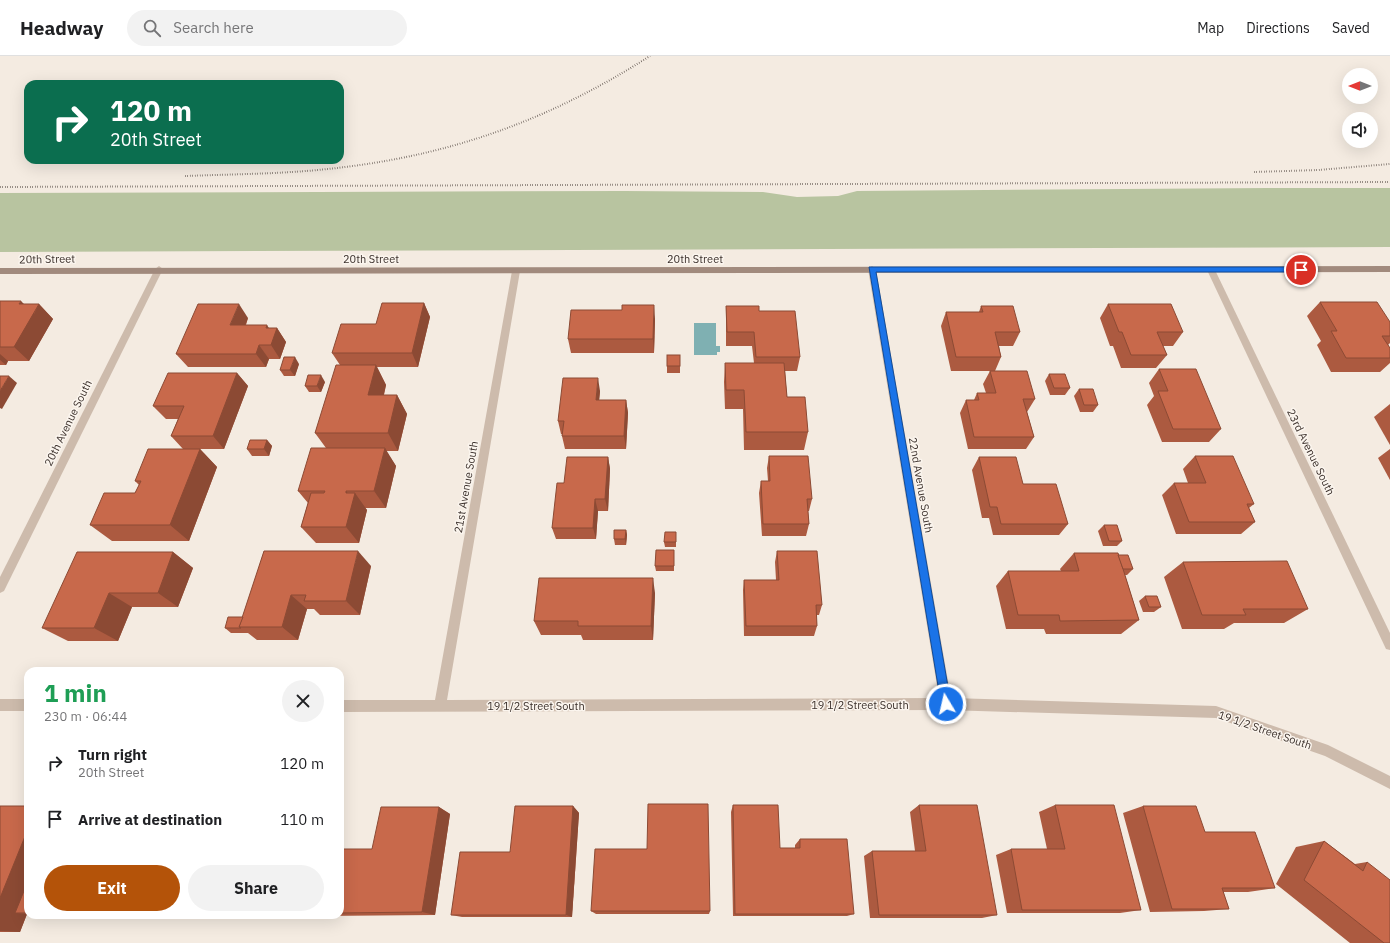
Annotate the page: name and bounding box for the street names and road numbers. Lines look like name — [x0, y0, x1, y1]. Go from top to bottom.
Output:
street label: 20th Street — [19, 252, 75, 266]
street label: 20th Street — [343, 252, 399, 266]
street label: 20th Street — [667, 252, 723, 266]
street label: 20th Avenue South — [41, 378, 95, 468]
street label: 23rd Avenue South — [1284, 407, 1338, 497]
street label: 22nd Avenue South — [906, 436, 936, 534]
street label: 21st Avenue South — [451, 440, 481, 534]
street label: 19 1/2 Street South — [811, 698, 909, 712]
street label: 19 1/2 Street South — [487, 699, 585, 713]
street label: 19 1/2 Street South — [1217, 708, 1313, 752]

